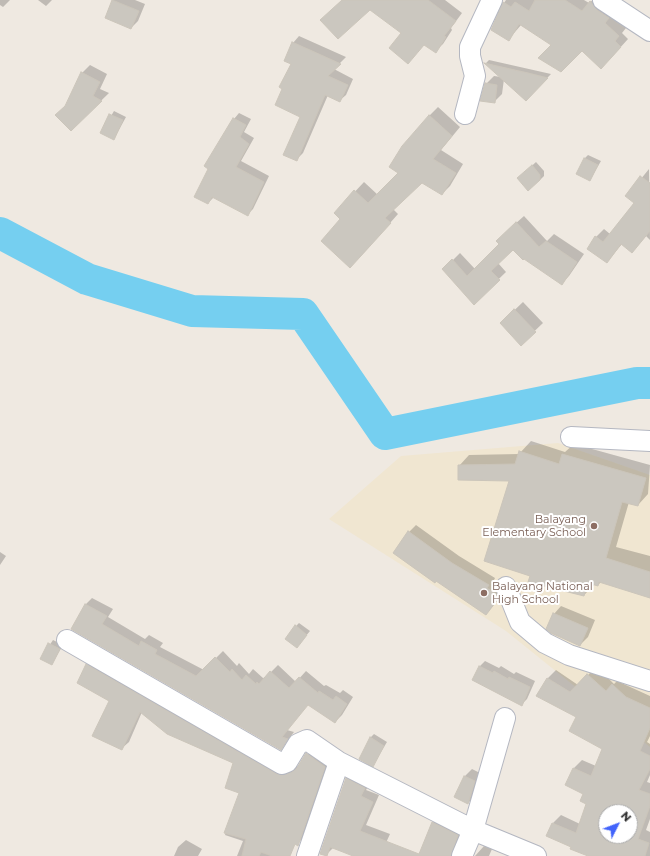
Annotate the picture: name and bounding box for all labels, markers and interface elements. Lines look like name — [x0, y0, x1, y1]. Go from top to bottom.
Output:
place label: Balayang Elementary School — [482, 513, 586, 539]
marker: Balayang Elementary School — [589, 521, 599, 531]
place label: Balayang National High School — [492, 580, 593, 606]
marker: Balayang National High School — [479, 588, 489, 598]
north arrow — [598, 804, 638, 844]
text: N — [618, 809, 634, 825]

